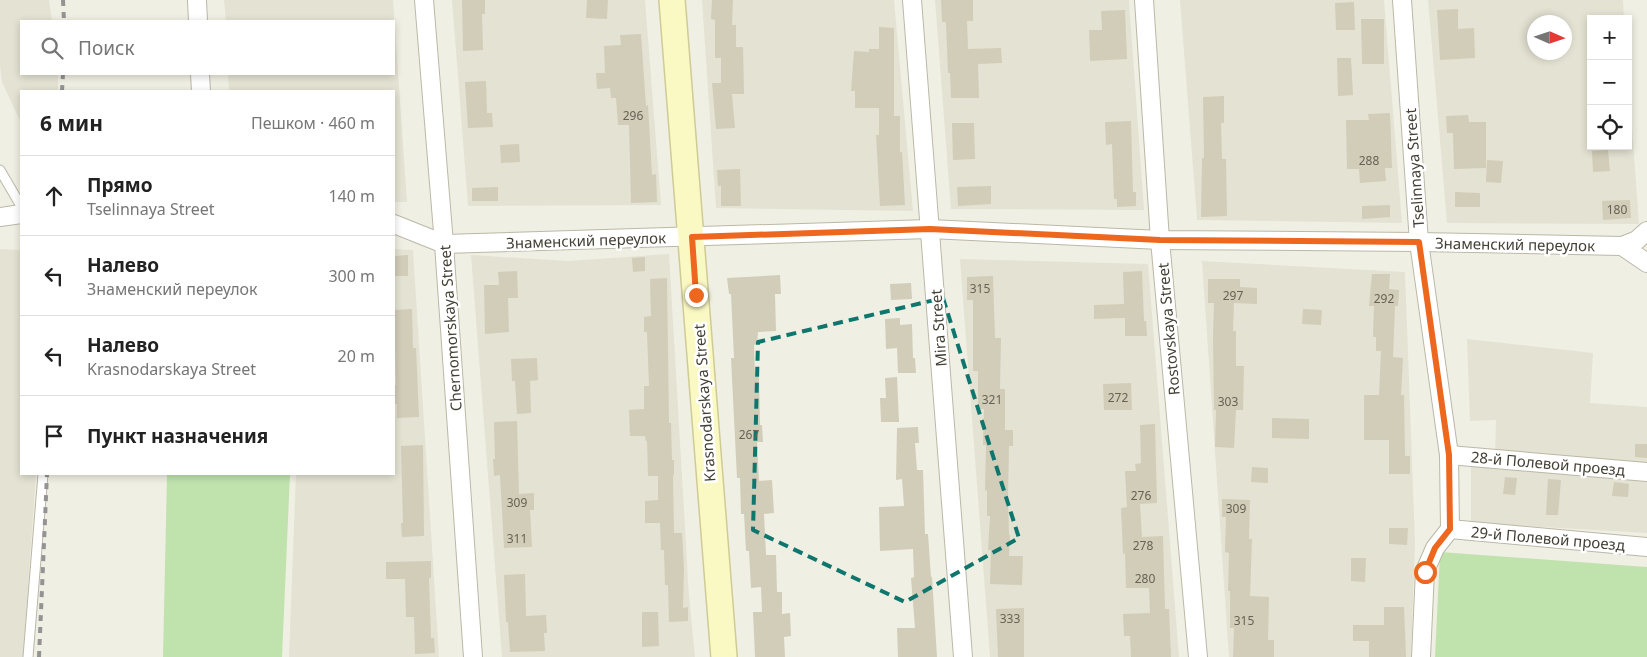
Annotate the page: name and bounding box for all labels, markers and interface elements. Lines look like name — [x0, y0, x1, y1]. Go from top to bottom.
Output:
north arrow — [1527, 15, 1572, 60]
map controls — [1587, 15, 1632, 150]
button: + — [1587, 15, 1632, 60]
search box — [20, 20, 395, 75]
icon: search — [38, 34, 66, 62]
text: Поиск — [78, 35, 134, 61]
button: − — [1587, 60, 1632, 105]
button: locate — [1587, 105, 1632, 150]
house number: 296 — [623, 107, 643, 124]
street label: Tselinnaya Street — [1400, 107, 1428, 228]
text: 6 мин — [40, 109, 103, 137]
text: Пешком · 460 m — [251, 112, 375, 134]
house number: 288 — [1359, 152, 1379, 169]
text: Прямо — [87, 172, 153, 198]
icon: ahead — [40, 182, 68, 210]
text: 140 m — [328, 185, 375, 207]
text: Tselinnaya Street — [87, 198, 215, 220]
house number: 180 — [1607, 201, 1627, 218]
street label: Знаменский переулок — [506, 227, 666, 253]
street label: Знаменский переулок — [1435, 233, 1595, 255]
street label: Chernomorskaya Street — [434, 244, 466, 412]
text: Налево — [87, 252, 159, 278]
street label: Rostovskaya Street — [1152, 261, 1184, 396]
icon: left — [40, 262, 68, 290]
text: 300 m — [328, 265, 375, 287]
text: Знаменский переулок — [87, 278, 258, 300]
house number: 315 — [970, 280, 990, 297]
route end — [685, 284, 708, 307]
house number: 297 — [1223, 287, 1243, 304]
street label: Mira Street — [925, 288, 951, 367]
house number: 292 — [1374, 290, 1394, 307]
street label: Krasnodarskaya Street — [688, 323, 720, 483]
text: Налево — [87, 332, 159, 358]
icon: left — [40, 342, 68, 370]
text: 20 m — [338, 345, 375, 367]
text: Krasnodarskaya Street — [87, 358, 256, 380]
house number: 272 — [1108, 389, 1128, 406]
house number: 321 — [982, 391, 1002, 408]
house number: 303 — [1218, 393, 1238, 410]
icon: arrive — [40, 422, 68, 450]
text: Пункт назначения — [87, 423, 268, 449]
house number: 267 — [739, 426, 759, 443]
street label: 28-й Полевой проезд — [1470, 446, 1626, 480]
house number: 276 — [1131, 487, 1151, 504]
house number: 309 — [507, 494, 527, 511]
house number: 309 — [1226, 500, 1246, 517]
street label: 29-й Полевой проезд — [1470, 521, 1626, 555]
house number: 311 — [507, 530, 527, 547]
house number: 278 — [1133, 537, 1153, 554]
route start — [1414, 561, 1437, 584]
house number: 280 — [1135, 570, 1155, 587]
house number: 333 — [1000, 610, 1020, 627]
house number: 315 — [1234, 612, 1254, 629]

